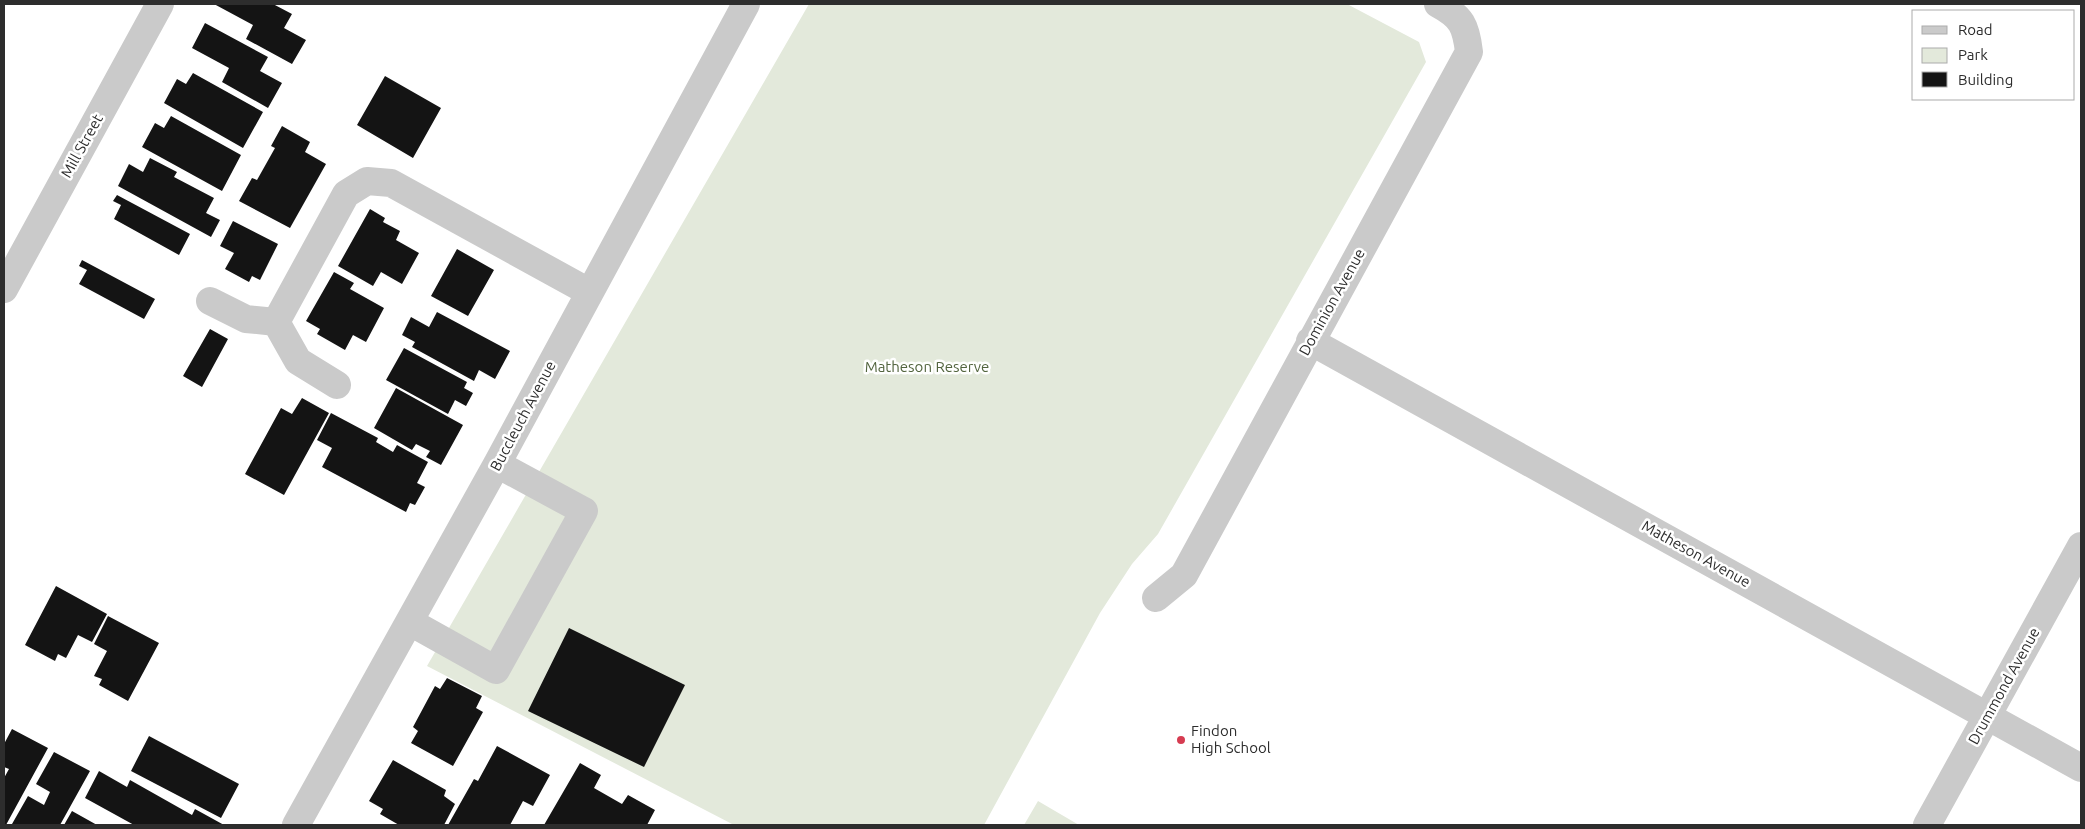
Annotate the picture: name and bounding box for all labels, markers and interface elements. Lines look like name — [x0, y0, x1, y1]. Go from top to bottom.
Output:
legend — [1912, 10, 2075, 100]
text: Road — [1958, 21, 1993, 38]
text: Park — [1958, 46, 1988, 63]
text: Building — [1958, 71, 2013, 88]
street label: Mill Street — [57, 111, 106, 180]
street label: Dominion Avenue — [1295, 245, 1368, 358]
street label: Buccleuch Avenue — [486, 358, 559, 474]
park label: Matheson Reserve — [865, 358, 989, 375]
street label: Matheson Avenue — [1639, 517, 1753, 590]
street label: Drummond Avenue — [1964, 624, 2043, 747]
place label: Findon High School — [1191, 722, 1271, 756]
marker: Findon High School — [1175, 734, 1187, 746]

